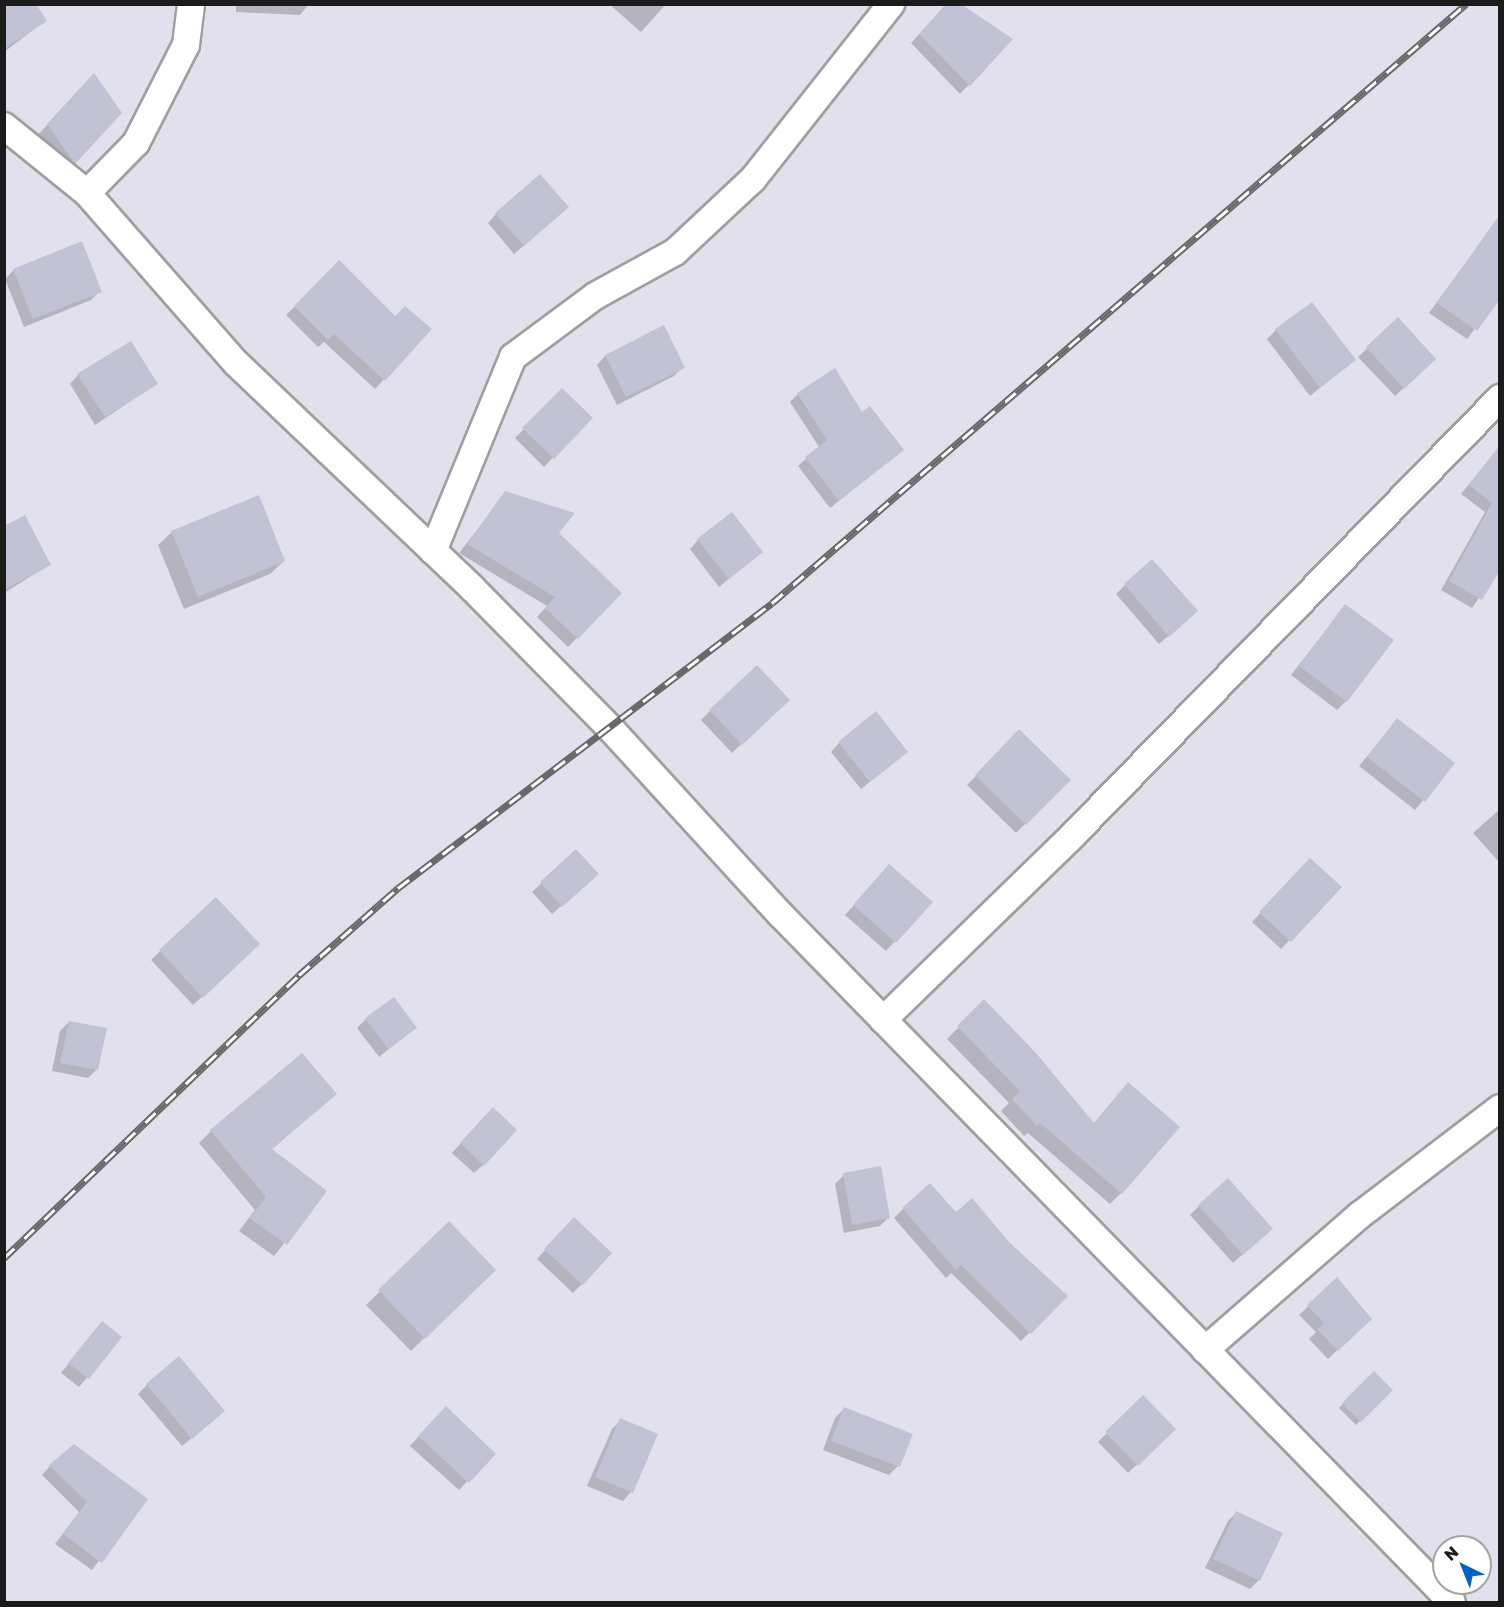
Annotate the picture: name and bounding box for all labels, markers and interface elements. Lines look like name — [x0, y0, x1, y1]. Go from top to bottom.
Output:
north arrow — [1432, 1535, 1492, 1595]
text: N — [1440, 1542, 1462, 1565]

